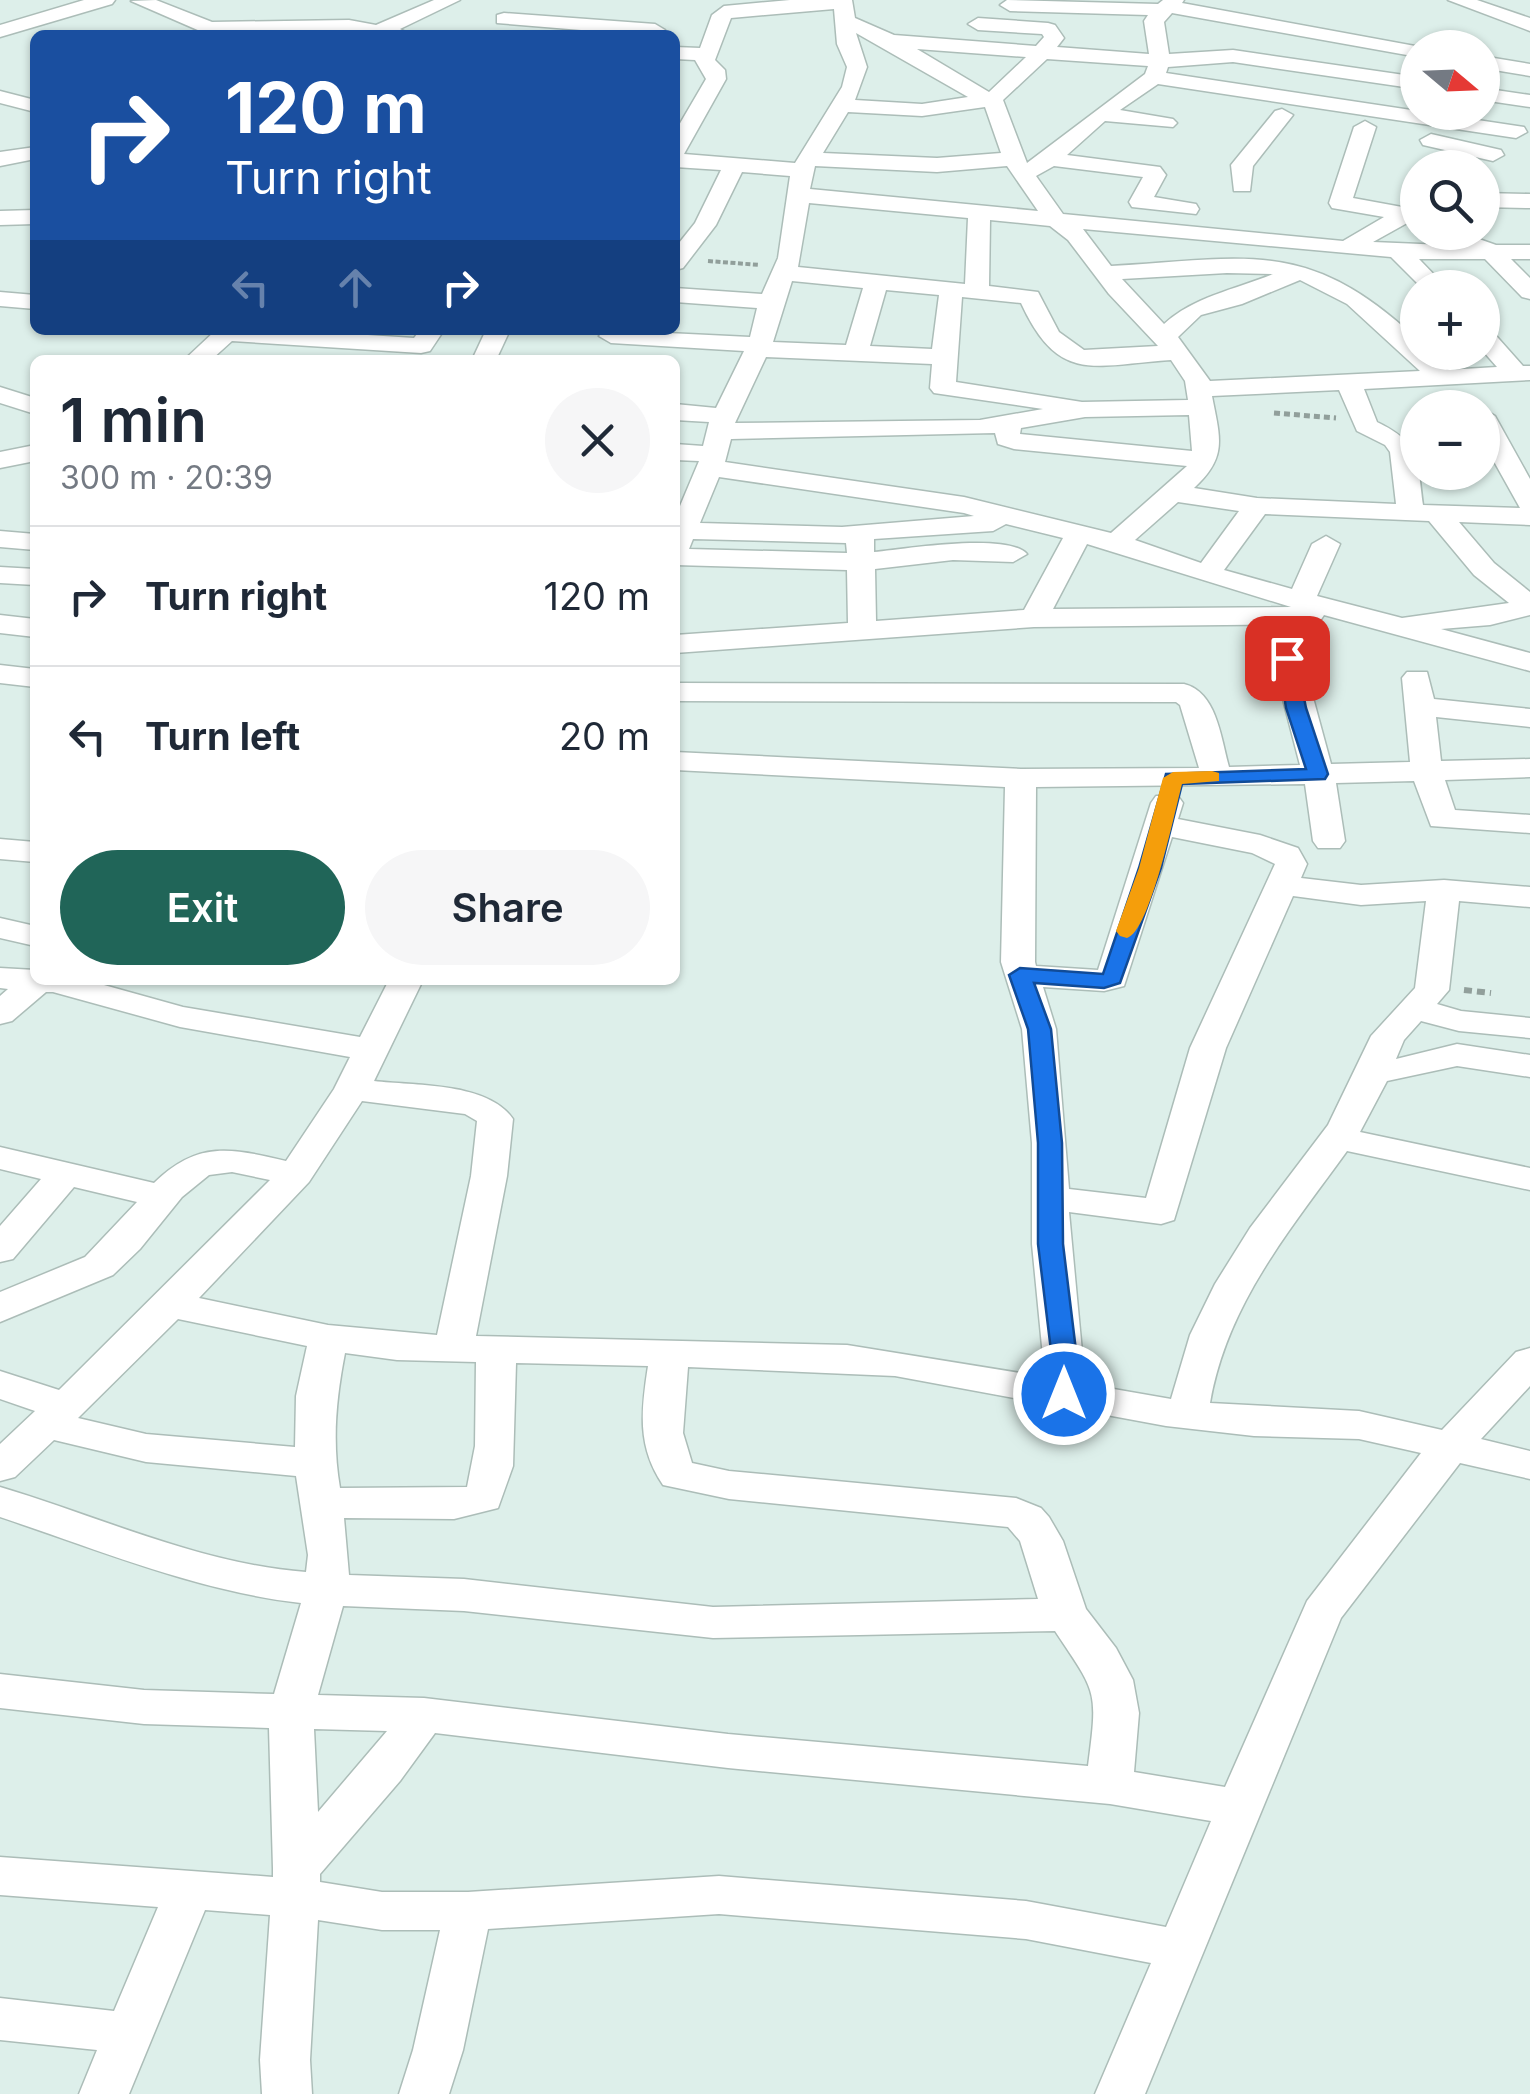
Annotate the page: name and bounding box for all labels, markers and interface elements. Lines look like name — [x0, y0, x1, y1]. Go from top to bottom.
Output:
north arrow — [1400, 30, 1500, 130]
map controls — [1400, 30, 1500, 490]
text: 120 m — [225, 65, 427, 150]
icon: right — [60, 70, 190, 200]
text: Turn right — [225, 150, 432, 205]
button: search — [1400, 150, 1500, 250]
icon: left — [223, 260, 278, 315]
icon: ahead — [328, 260, 383, 315]
icon: right — [433, 260, 488, 315]
button: + — [1400, 270, 1500, 370]
text: 1 min — [60, 384, 207, 456]
button: close — [545, 388, 650, 493]
button: − — [1400, 390, 1500, 490]
text: 300 m · 20:39 — [60, 458, 273, 497]
icon: right — [60, 569, 115, 624]
text: Turn right — [145, 573, 327, 619]
text: 120 m — [543, 573, 650, 619]
pin — [1245, 616, 1330, 701]
icon: arrive — [1260, 631, 1315, 686]
icon: left — [60, 709, 115, 764]
text: Turn left — [145, 713, 300, 759]
text: 20 m — [559, 713, 650, 759]
button: Exit — [60, 850, 345, 965]
button: Share — [365, 850, 650, 965]
position arrow — [1012, 1342, 1116, 1446]

